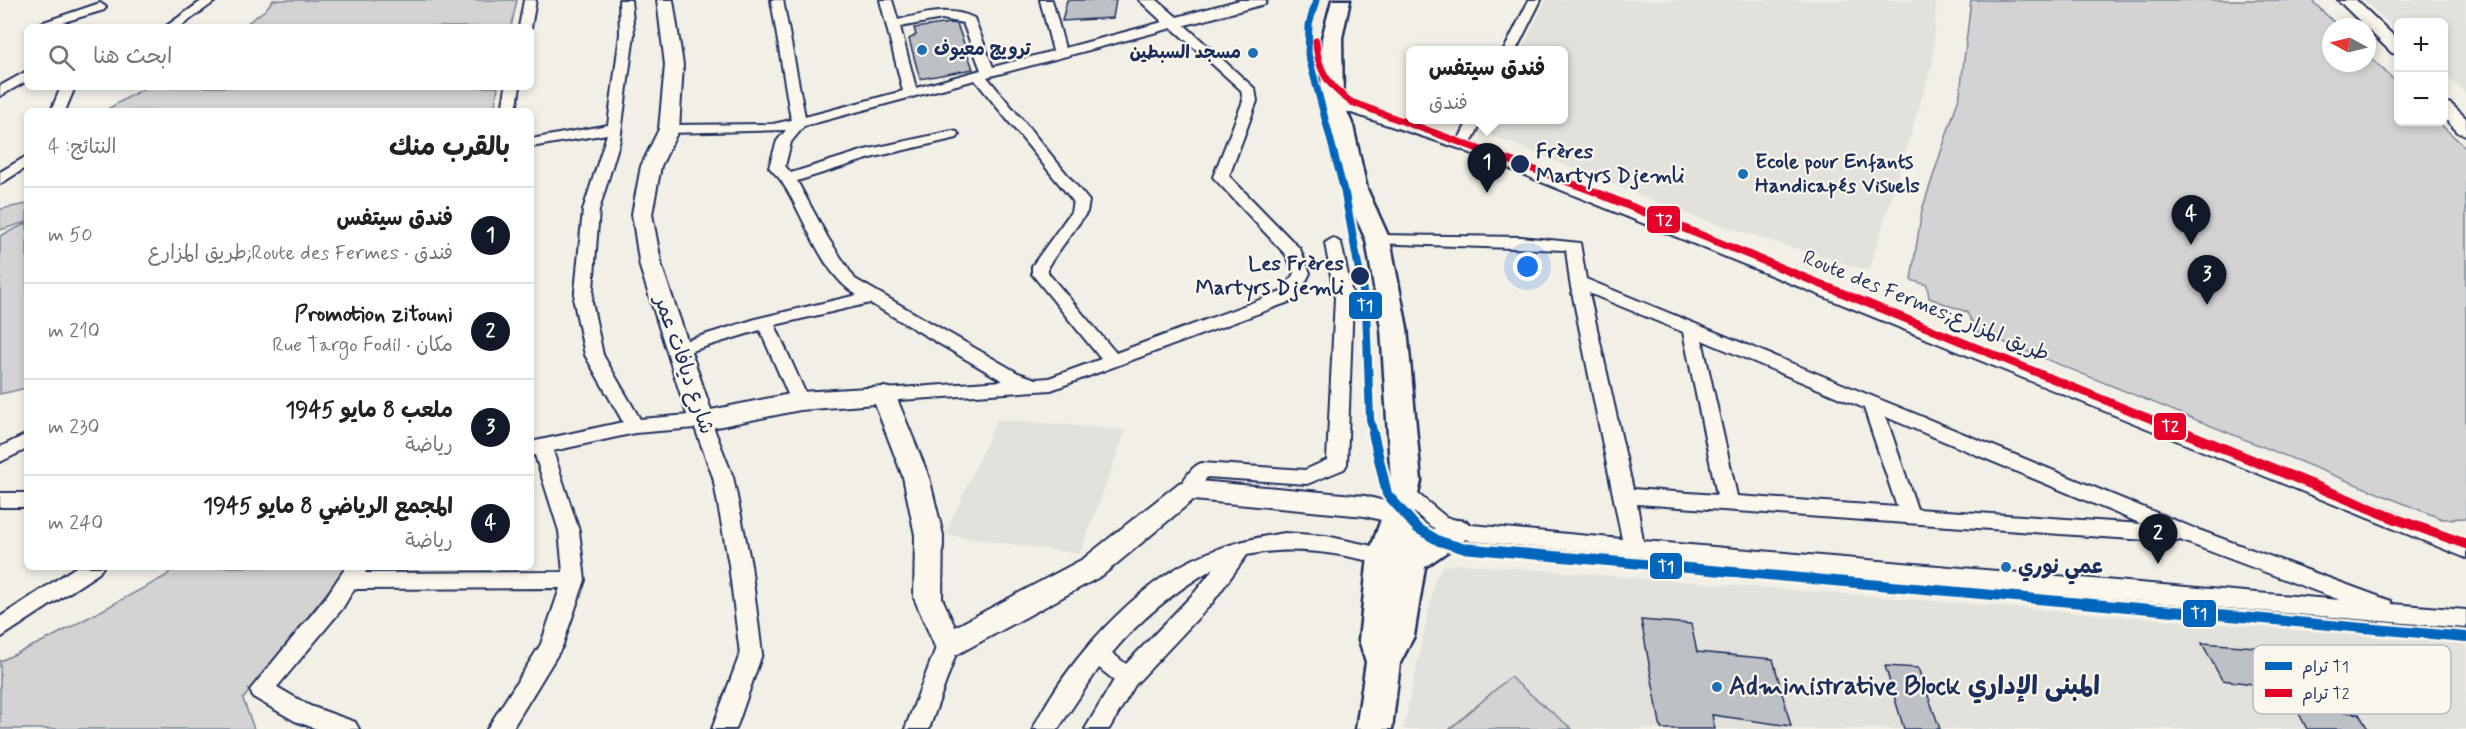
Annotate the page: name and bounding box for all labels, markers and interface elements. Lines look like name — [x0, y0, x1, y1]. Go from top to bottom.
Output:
north arrow — [2322, 18, 2376, 72]
map controls — [2394, 18, 2448, 126]
button: + — [2394, 18, 2448, 72]
search box — [24, 24, 534, 90]
place label: ترويج معيوف — [934, 38, 1031, 62]
icon: search — [45, 41, 78, 74]
place label: مسجد السبطين — [1129, 41, 1241, 65]
text: ابحث هنا — [93, 43, 173, 71]
marker: ترويج معيوف — [915, 43, 929, 57]
marker: مسجد السبطين — [1246, 46, 1260, 60]
popup — [1406, 46, 1568, 124]
text: فندق سيتفس — [1429, 55, 1545, 83]
button: − — [2394, 72, 2448, 126]
text: فندق — [1429, 90, 1468, 117]
text: بالقرب منك — [389, 131, 510, 165]
text: النتائج: 4 — [48, 134, 117, 161]
place label: Frères Martyrs Djemli — [1536, 138, 1684, 190]
pin: 1 — [1468, 144, 1506, 193]
place label: Ecole pour Enfants Handicapés Visuels — [1755, 148, 1920, 200]
marker: Frères Martyrs Djemli — [1509, 153, 1531, 175]
marker: Ecole pour Enfants Handicapés Visuels — [1736, 167, 1750, 181]
pin: 4 — [2172, 196, 2210, 245]
text: فندق سيتفس — [337, 205, 453, 233]
line badge: T2 — [1646, 205, 1681, 234]
text: T2 — [1655, 211, 1673, 232]
text: 50 m — [48, 222, 93, 249]
text: 1 — [486, 222, 495, 249]
text: فندق · Route des Fermes;طريق المزارع — [148, 240, 453, 267]
street label: Route des Fermes;طريق المزارع — [1799, 244, 2053, 368]
place label: Les Frères Martyrs Djemli — [1196, 250, 1345, 302]
your location — [1513, 252, 1542, 281]
pin: 3 — [2188, 256, 2226, 305]
marker: Les Frères Martyrs Djemli — [1349, 265, 1371, 287]
street label: شارع ديافات عمر — [647, 290, 721, 438]
line badge: T1 — [1348, 291, 1383, 320]
text: T1 — [1357, 296, 1373, 317]
text: Promotion zitouni — [294, 301, 453, 329]
text: 210 m — [48, 318, 100, 345]
text: 2 — [486, 318, 495, 345]
text: مكان · Rue Targo Fodil — [272, 332, 453, 359]
text: ملعب 8 مايو 1945 — [286, 397, 453, 425]
line badge: T2 — [2153, 412, 2187, 441]
text: 230 m — [48, 414, 100, 441]
text: 3 — [486, 414, 495, 441]
text: T2 — [2161, 417, 2179, 438]
text: رياضة — [405, 432, 453, 459]
text: المجمع الرياضي 8 مايو 1945 — [203, 493, 453, 521]
text: 240 m — [48, 510, 103, 537]
text: 4 — [485, 510, 496, 537]
pin: 2 — [2138, 514, 2178, 564]
text: رياضة — [405, 528, 453, 555]
line badge: T1 — [1649, 552, 1683, 580]
place label: عمي نوري — [2018, 553, 2103, 585]
text: T1 — [1658, 557, 1674, 578]
marker: عمي نوري — [1999, 560, 2013, 574]
line badge: T1 — [2182, 599, 2217, 628]
text: T1 — [2191, 604, 2207, 625]
legend — [2253, 645, 2451, 714]
text: ترام T1 — [2302, 657, 2349, 679]
place label: Administrative Block المبنى الإداري — [1729, 670, 2100, 704]
marker: Administrative Block المبنى الإداري — [1710, 680, 1724, 694]
text: ترام T2 — [2302, 684, 2350, 706]

